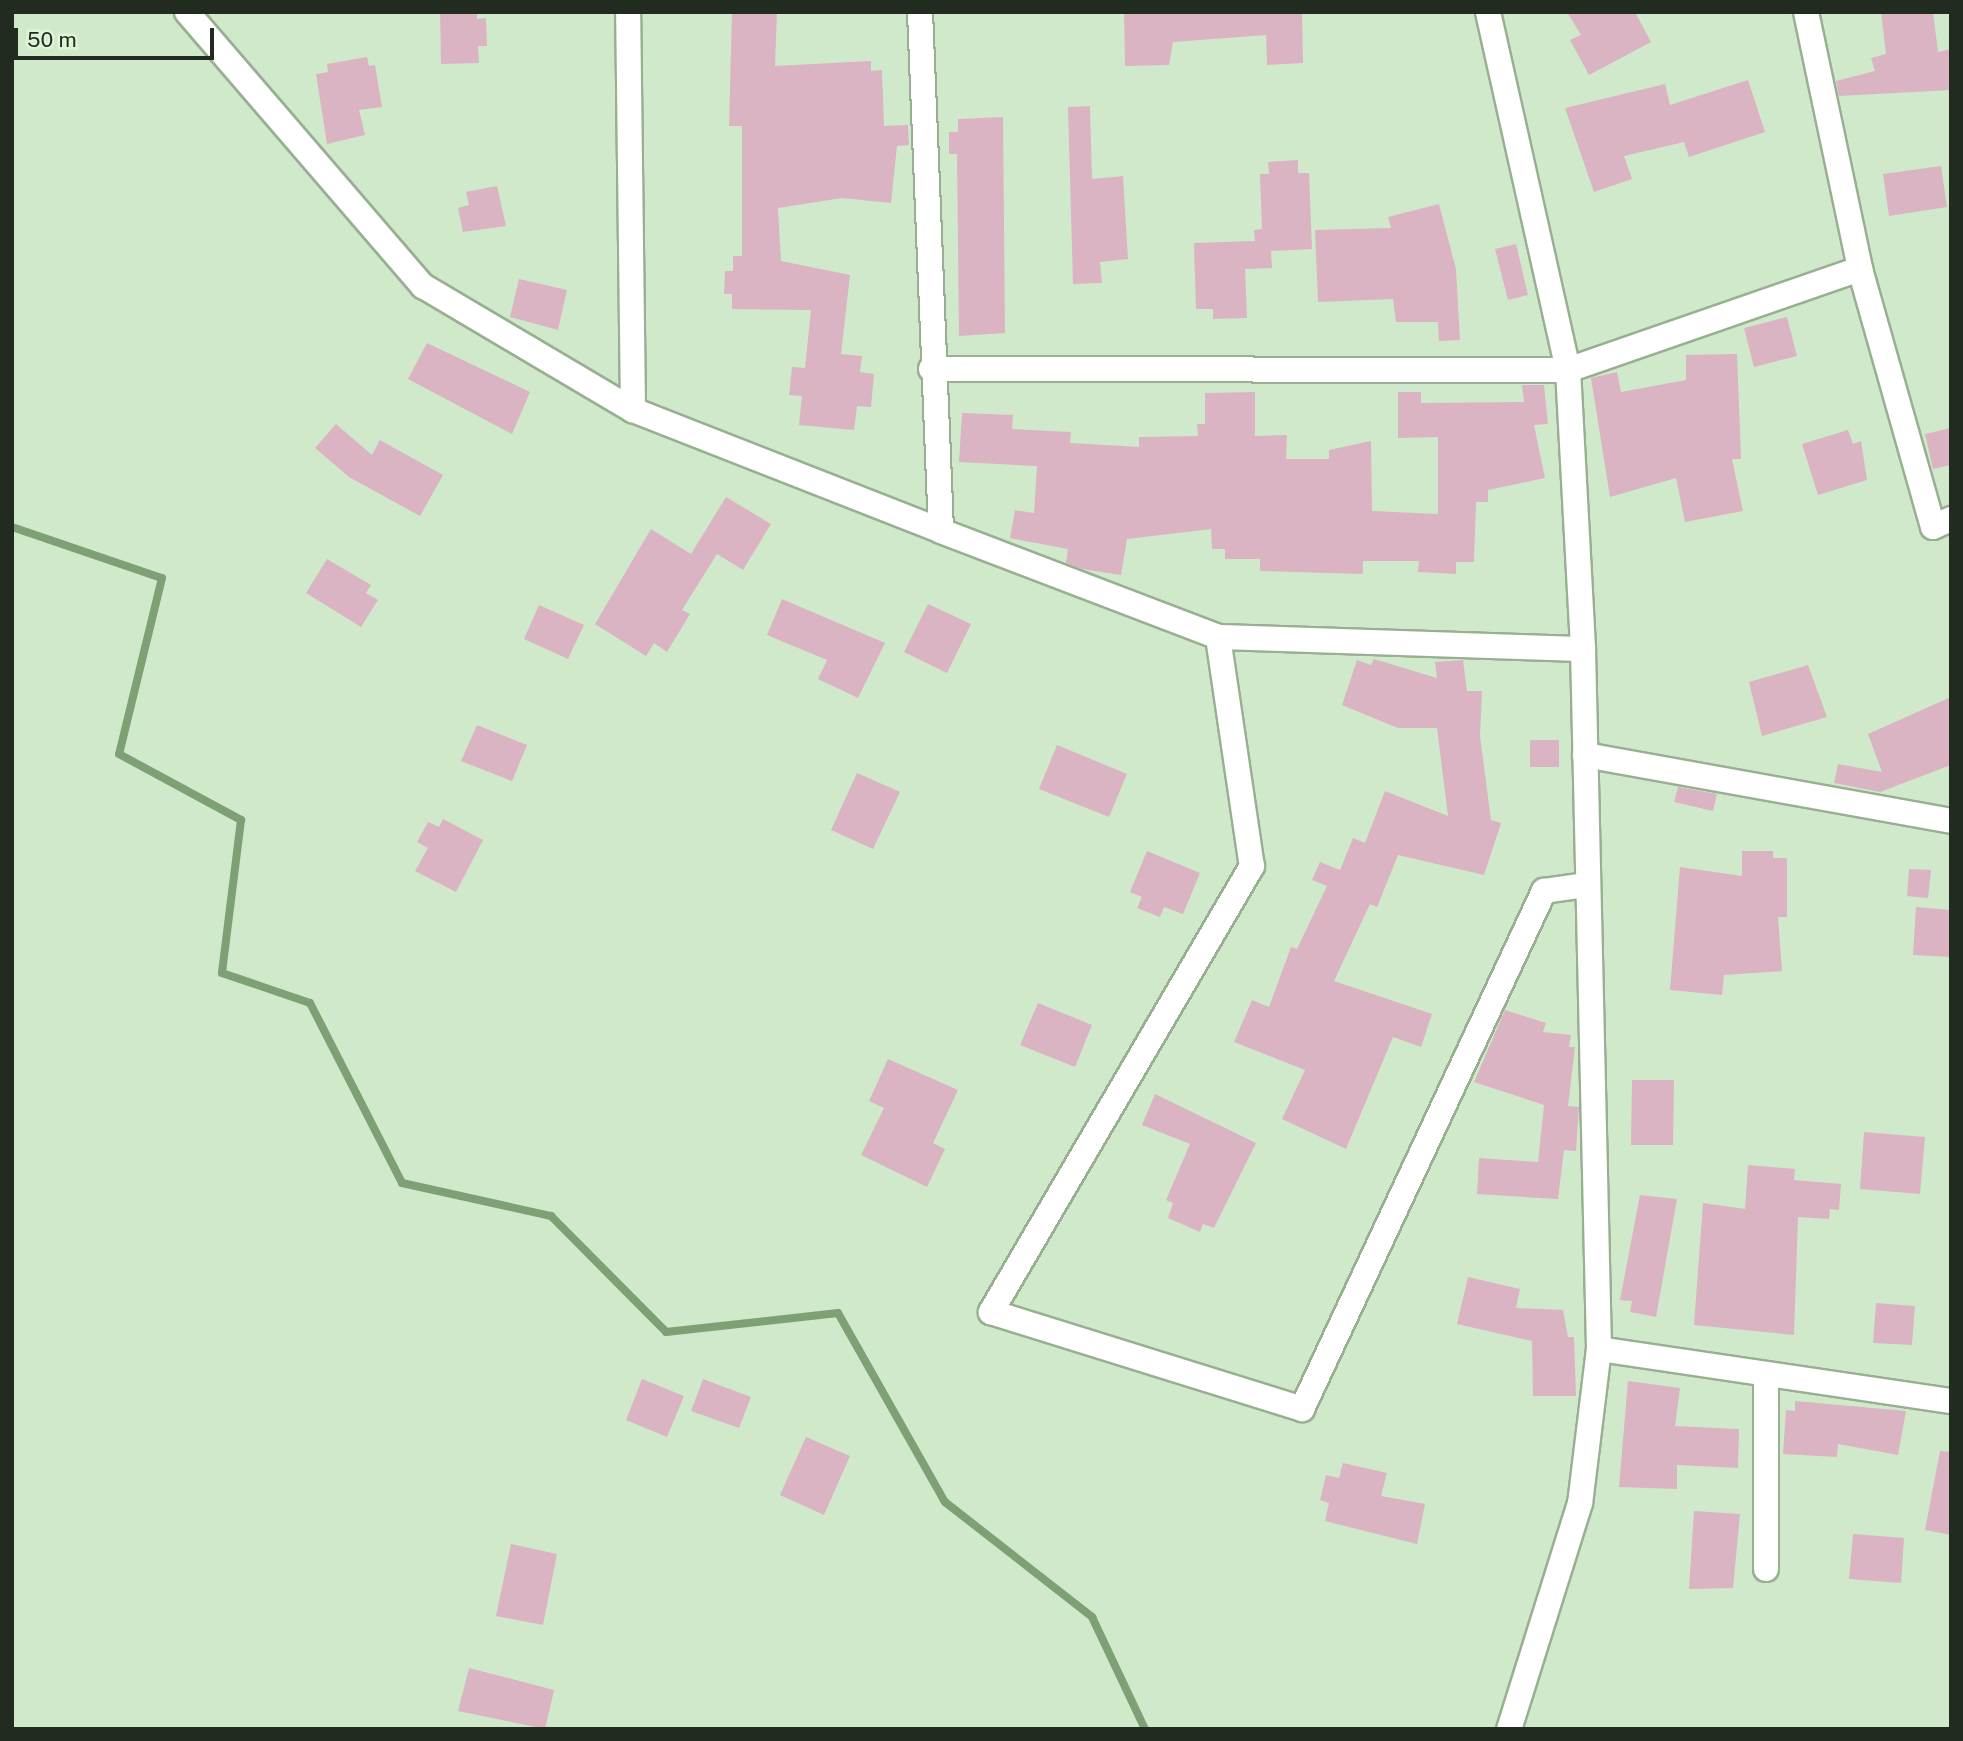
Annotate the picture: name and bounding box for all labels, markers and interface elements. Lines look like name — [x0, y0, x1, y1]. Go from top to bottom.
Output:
scale bar — [18, 14, 217, 58]
text: 50 m — [27, 27, 77, 52]

